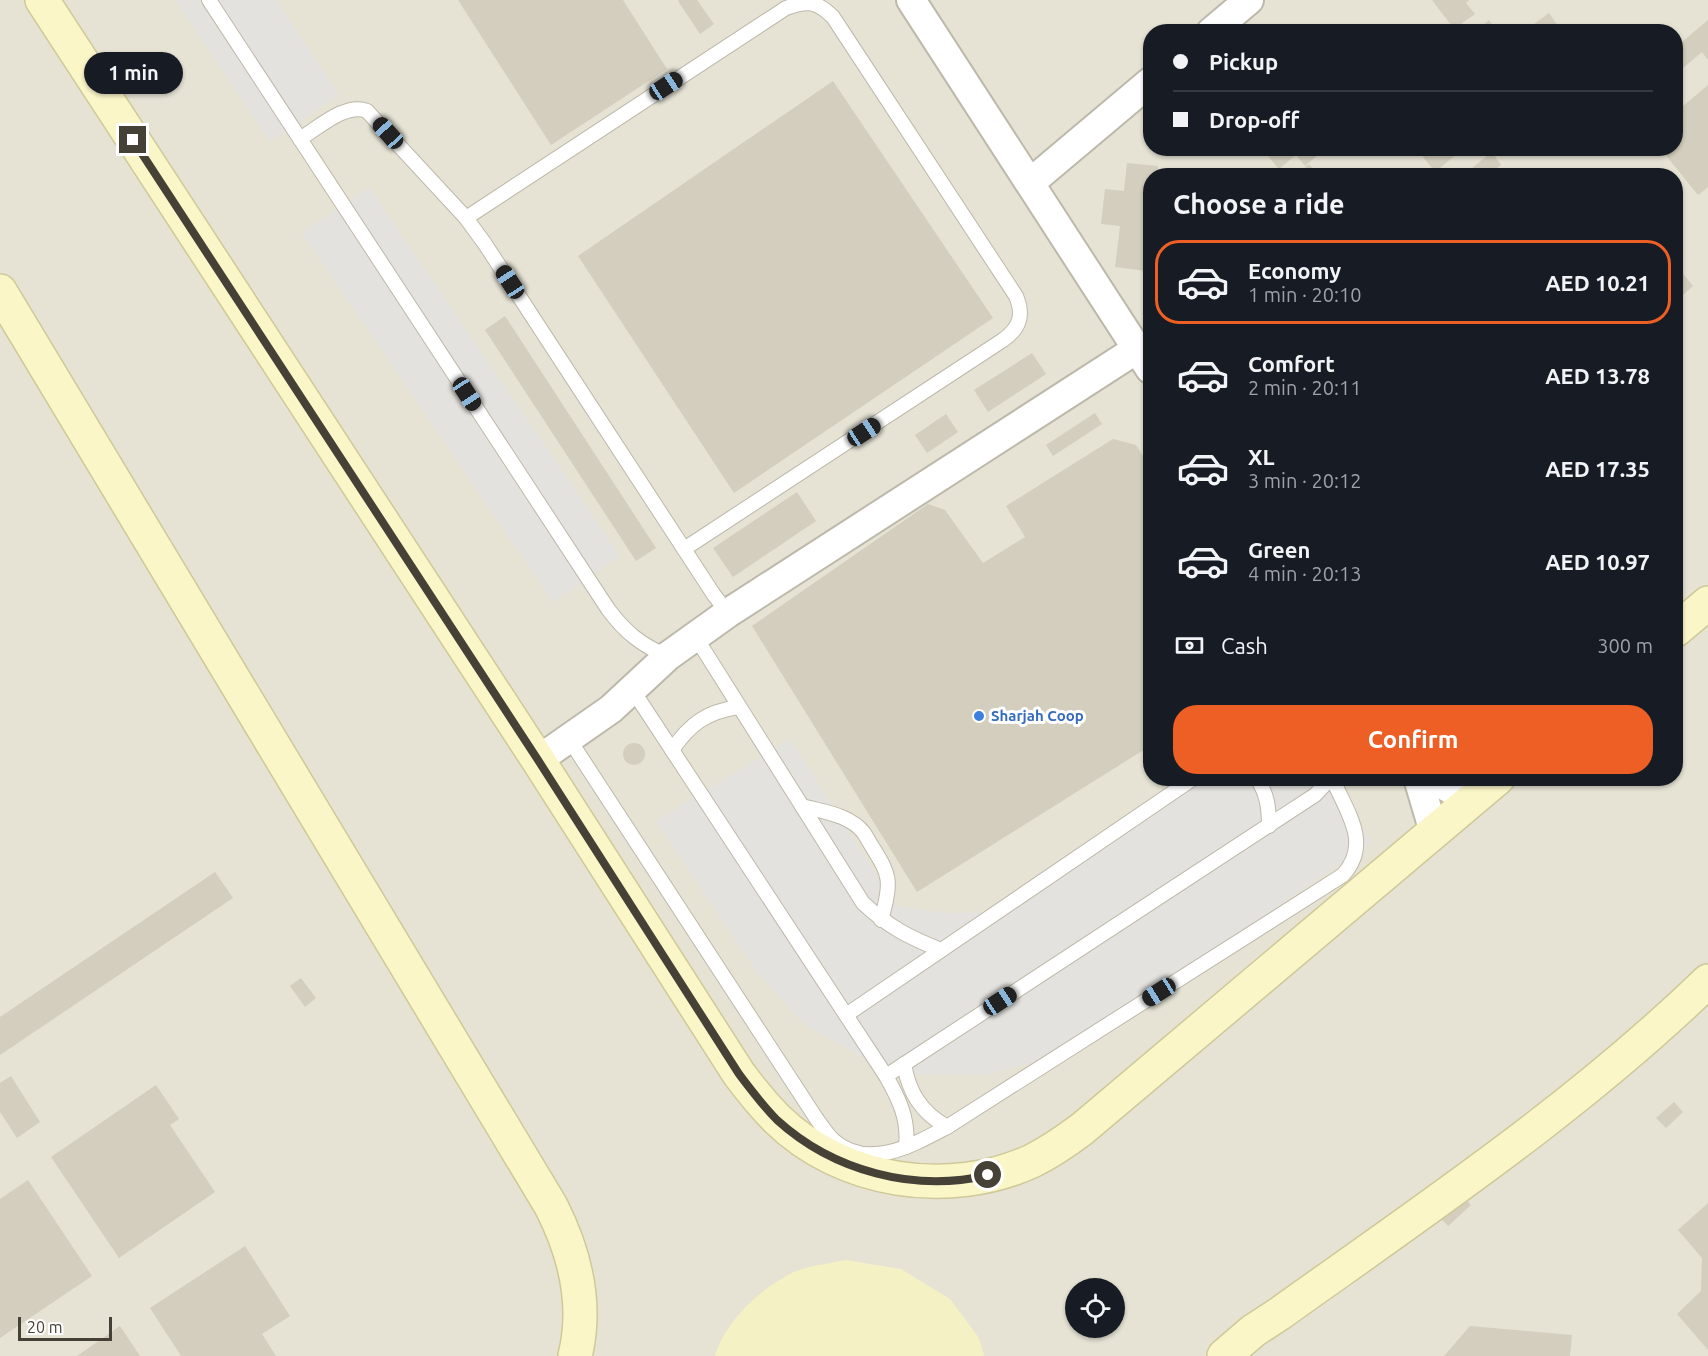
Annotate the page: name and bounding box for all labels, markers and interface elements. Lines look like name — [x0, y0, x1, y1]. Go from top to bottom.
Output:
text: Pickup — [1209, 49, 1278, 74]
callout: 1 min — [84, 53, 182, 95]
text: 1 min — [108, 61, 159, 84]
car — [646, 69, 686, 103]
text: Drop-off — [1209, 107, 1299, 132]
car — [369, 114, 407, 152]
route end — [119, 126, 146, 153]
text: Choose a ride — [1173, 189, 1345, 219]
icon: car — [1176, 255, 1230, 309]
text: Economy — [1248, 258, 1341, 283]
car — [493, 262, 527, 302]
text: AED 10.21 — [1545, 270, 1650, 295]
text: 1 min · 20:10 — [1248, 283, 1362, 306]
icon: car — [1176, 348, 1230, 402]
text: Comfort — [1248, 351, 1335, 376]
text: AED 13.78 — [1545, 363, 1650, 388]
car — [450, 374, 484, 414]
text: 2 min · 20:11 — [1248, 376, 1362, 399]
car — [844, 415, 884, 449]
icon: car — [1176, 441, 1230, 495]
text: XL — [1248, 444, 1275, 469]
text: AED 17.35 — [1545, 456, 1650, 481]
text: 3 min · 20:12 — [1248, 469, 1362, 492]
icon: car — [1176, 534, 1230, 588]
text: Green — [1248, 537, 1310, 562]
text: AED 10.97 — [1545, 549, 1650, 574]
text: 4 min · 20:13 — [1248, 562, 1362, 585]
icon: cash — [1173, 629, 1206, 662]
text: Cash — [1221, 633, 1268, 658]
text: 300 m — [1597, 634, 1653, 657]
button: Confirm — [1173, 705, 1653, 774]
place label: Sharjah Coop — [991, 707, 1084, 724]
marker: Sharjah Coop — [972, 709, 986, 723]
car — [1139, 975, 1179, 1009]
car — [980, 984, 1020, 1018]
route start — [974, 1161, 1001, 1188]
map controls — [1065, 1278, 1125, 1338]
button: locate — [1065, 1278, 1125, 1338]
scale bar — [18, 1314, 112, 1342]
text: 20 m — [27, 1318, 63, 1336]

